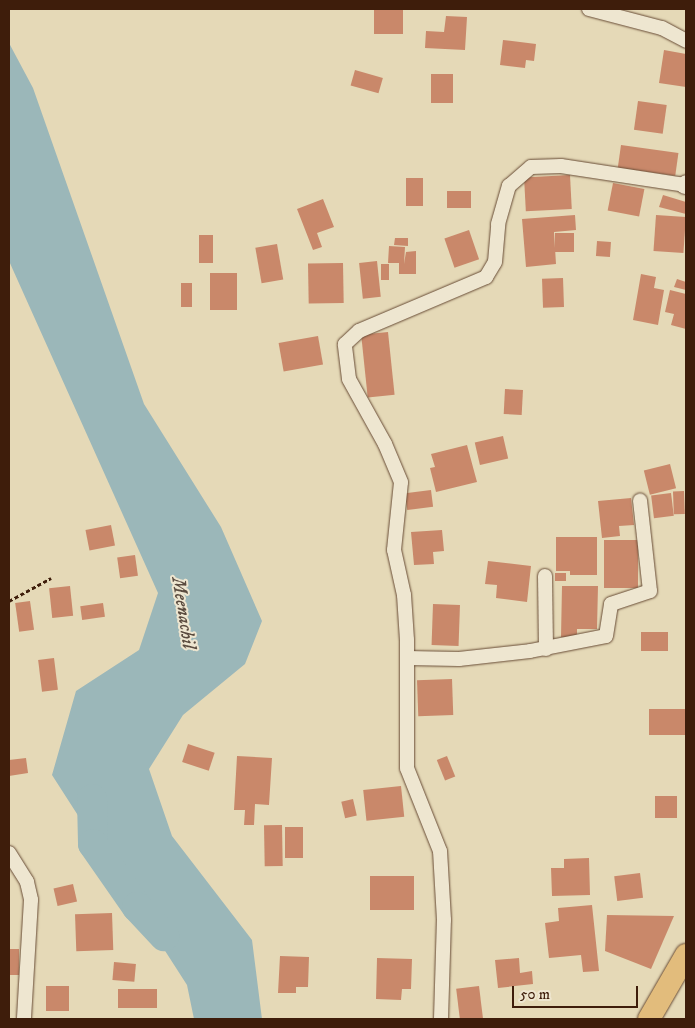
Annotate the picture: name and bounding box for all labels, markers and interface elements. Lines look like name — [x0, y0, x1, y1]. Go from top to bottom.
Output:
water label: Meenachil — [166, 575, 200, 651]
scale bar — [515, 976, 641, 1008]
text: 50 m — [520, 985, 550, 1004]

